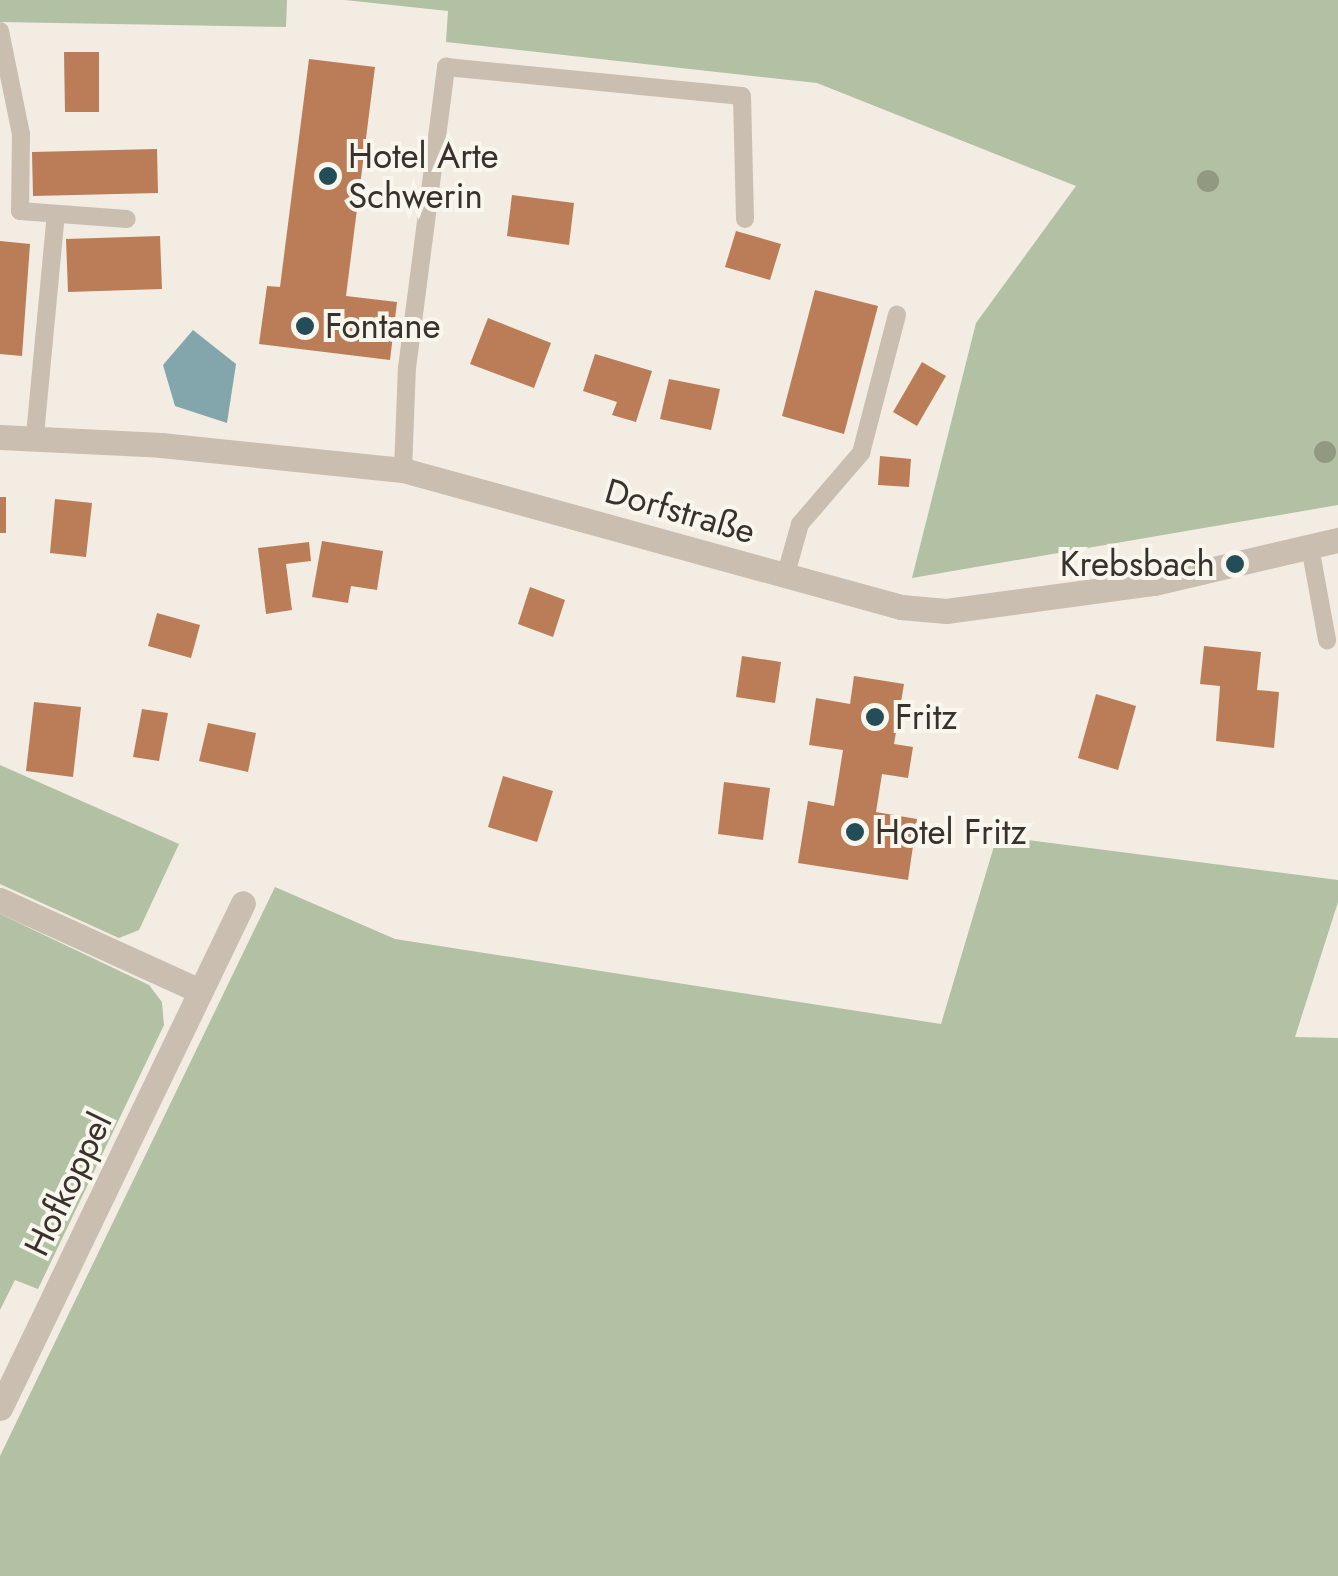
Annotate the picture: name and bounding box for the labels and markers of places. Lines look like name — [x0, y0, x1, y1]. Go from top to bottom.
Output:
place label: Hotel Arte Schwerin — [348, 135, 499, 217]
marker: Hotel Arte Schwerin — [317, 165, 339, 187]
place label: Fontane — [325, 305, 441, 347]
marker: Fontane — [294, 315, 316, 337]
place label: Krebsbach — [1060, 543, 1215, 585]
marker: Krebsbach — [1224, 553, 1246, 575]
place label: Fritz — [895, 696, 957, 738]
marker: Fritz — [864, 706, 886, 728]
place label: Hotel Fritz — [875, 811, 1027, 853]
marker: Hotel Fritz — [844, 821, 866, 843]

